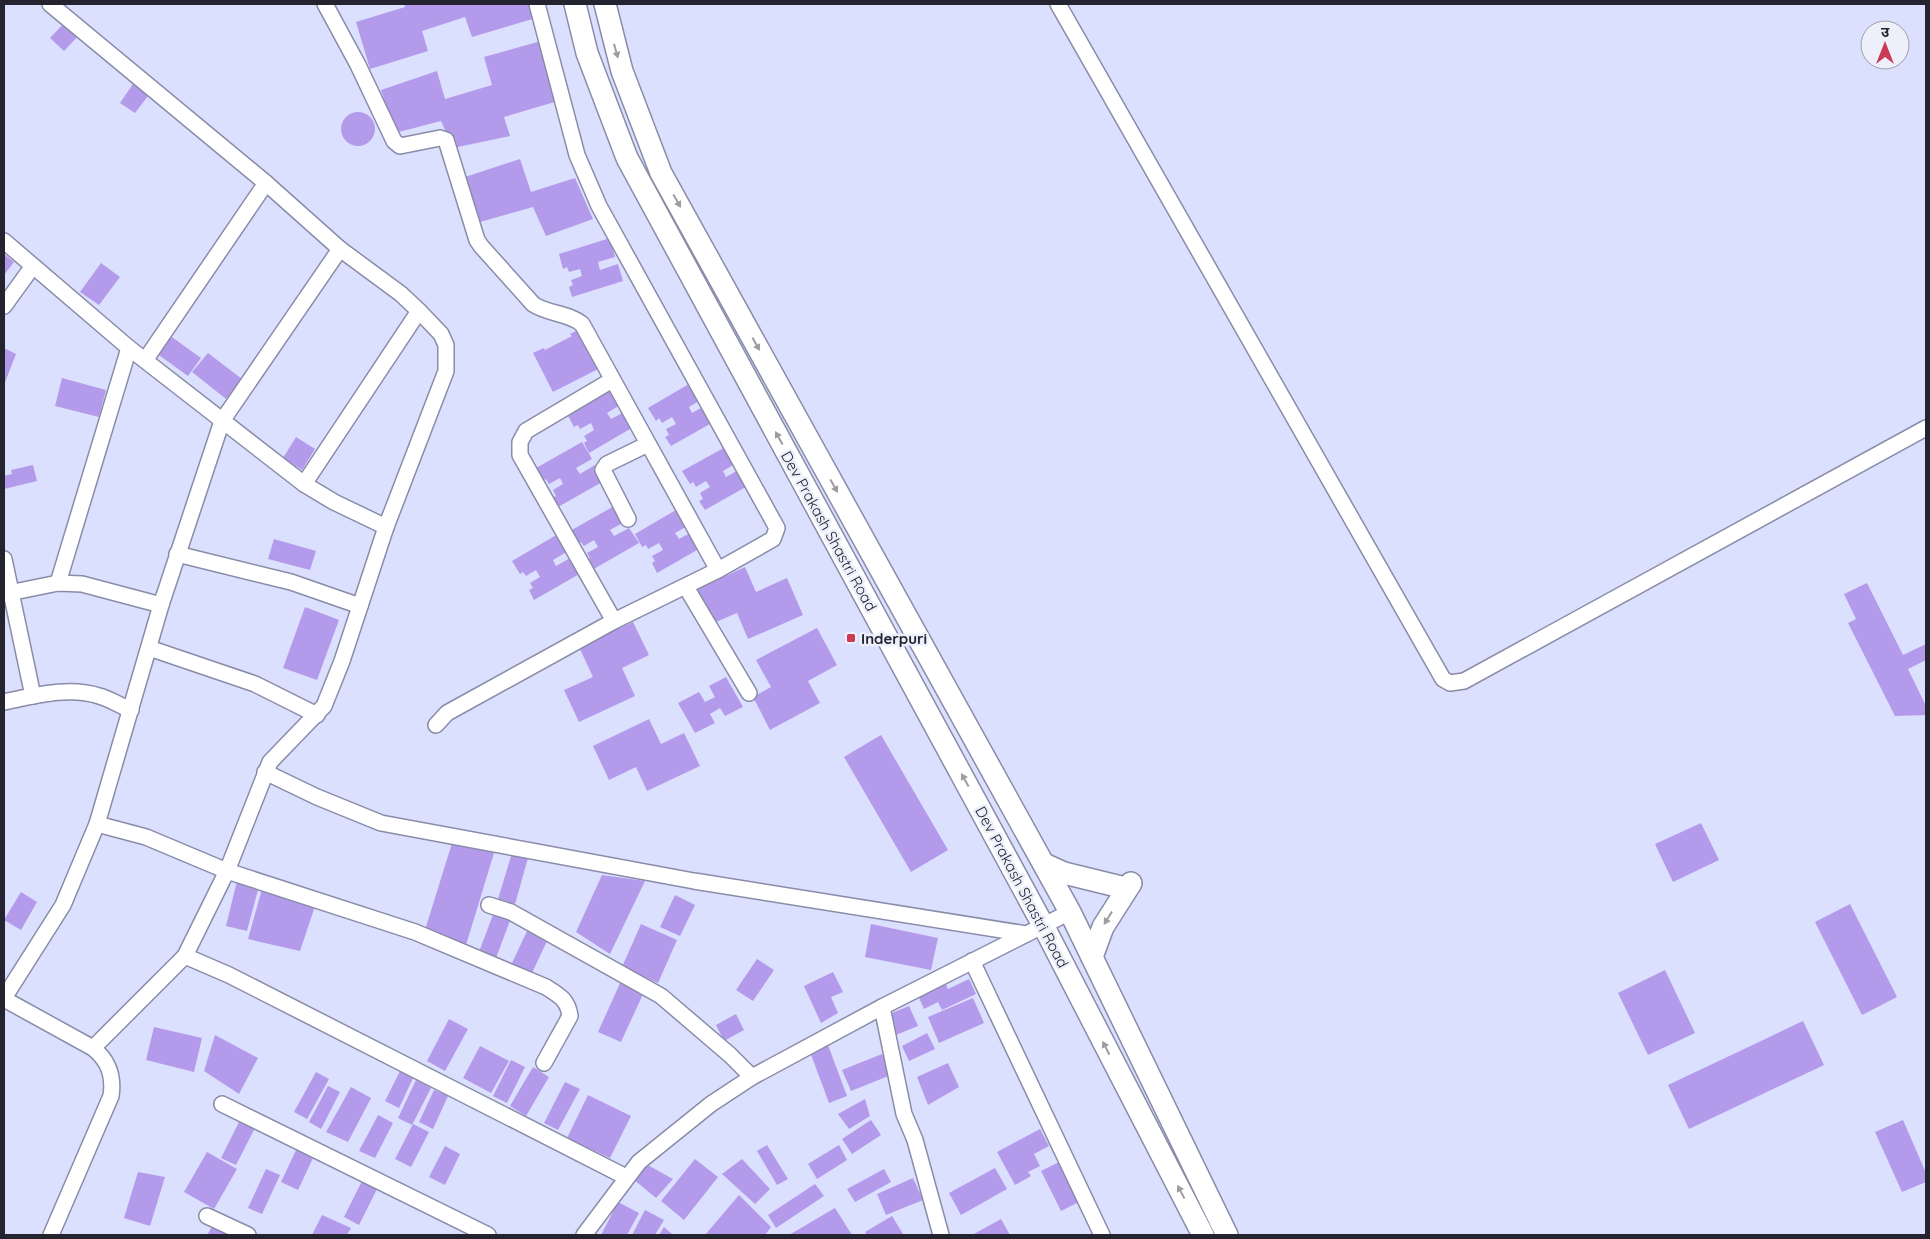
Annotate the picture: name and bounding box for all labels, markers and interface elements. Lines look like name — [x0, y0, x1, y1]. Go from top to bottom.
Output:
north arrow — [1860, 20, 1910, 70]
text: उ — [1881, 23, 1890, 41]
one-way arrow — [613, 44, 621, 59]
one-way arrow — [673, 194, 681, 209]
one-way arrow — [751, 337, 760, 350]
one-way arrow — [774, 431, 783, 444]
street label: Dev Prakash Shastri Road — [777, 448, 881, 614]
one-way arrow — [830, 479, 839, 492]
place label: Inderpuri — [861, 629, 927, 648]
marker: Inderpuri — [845, 632, 857, 644]
one-way arrow — [960, 774, 969, 787]
street label: Dev Prakash Shastri Road — [971, 803, 1073, 971]
one-way arrow — [1103, 911, 1113, 925]
one-way arrow — [1102, 1040, 1110, 1055]
one-way arrow — [1177, 1185, 1185, 1199]

